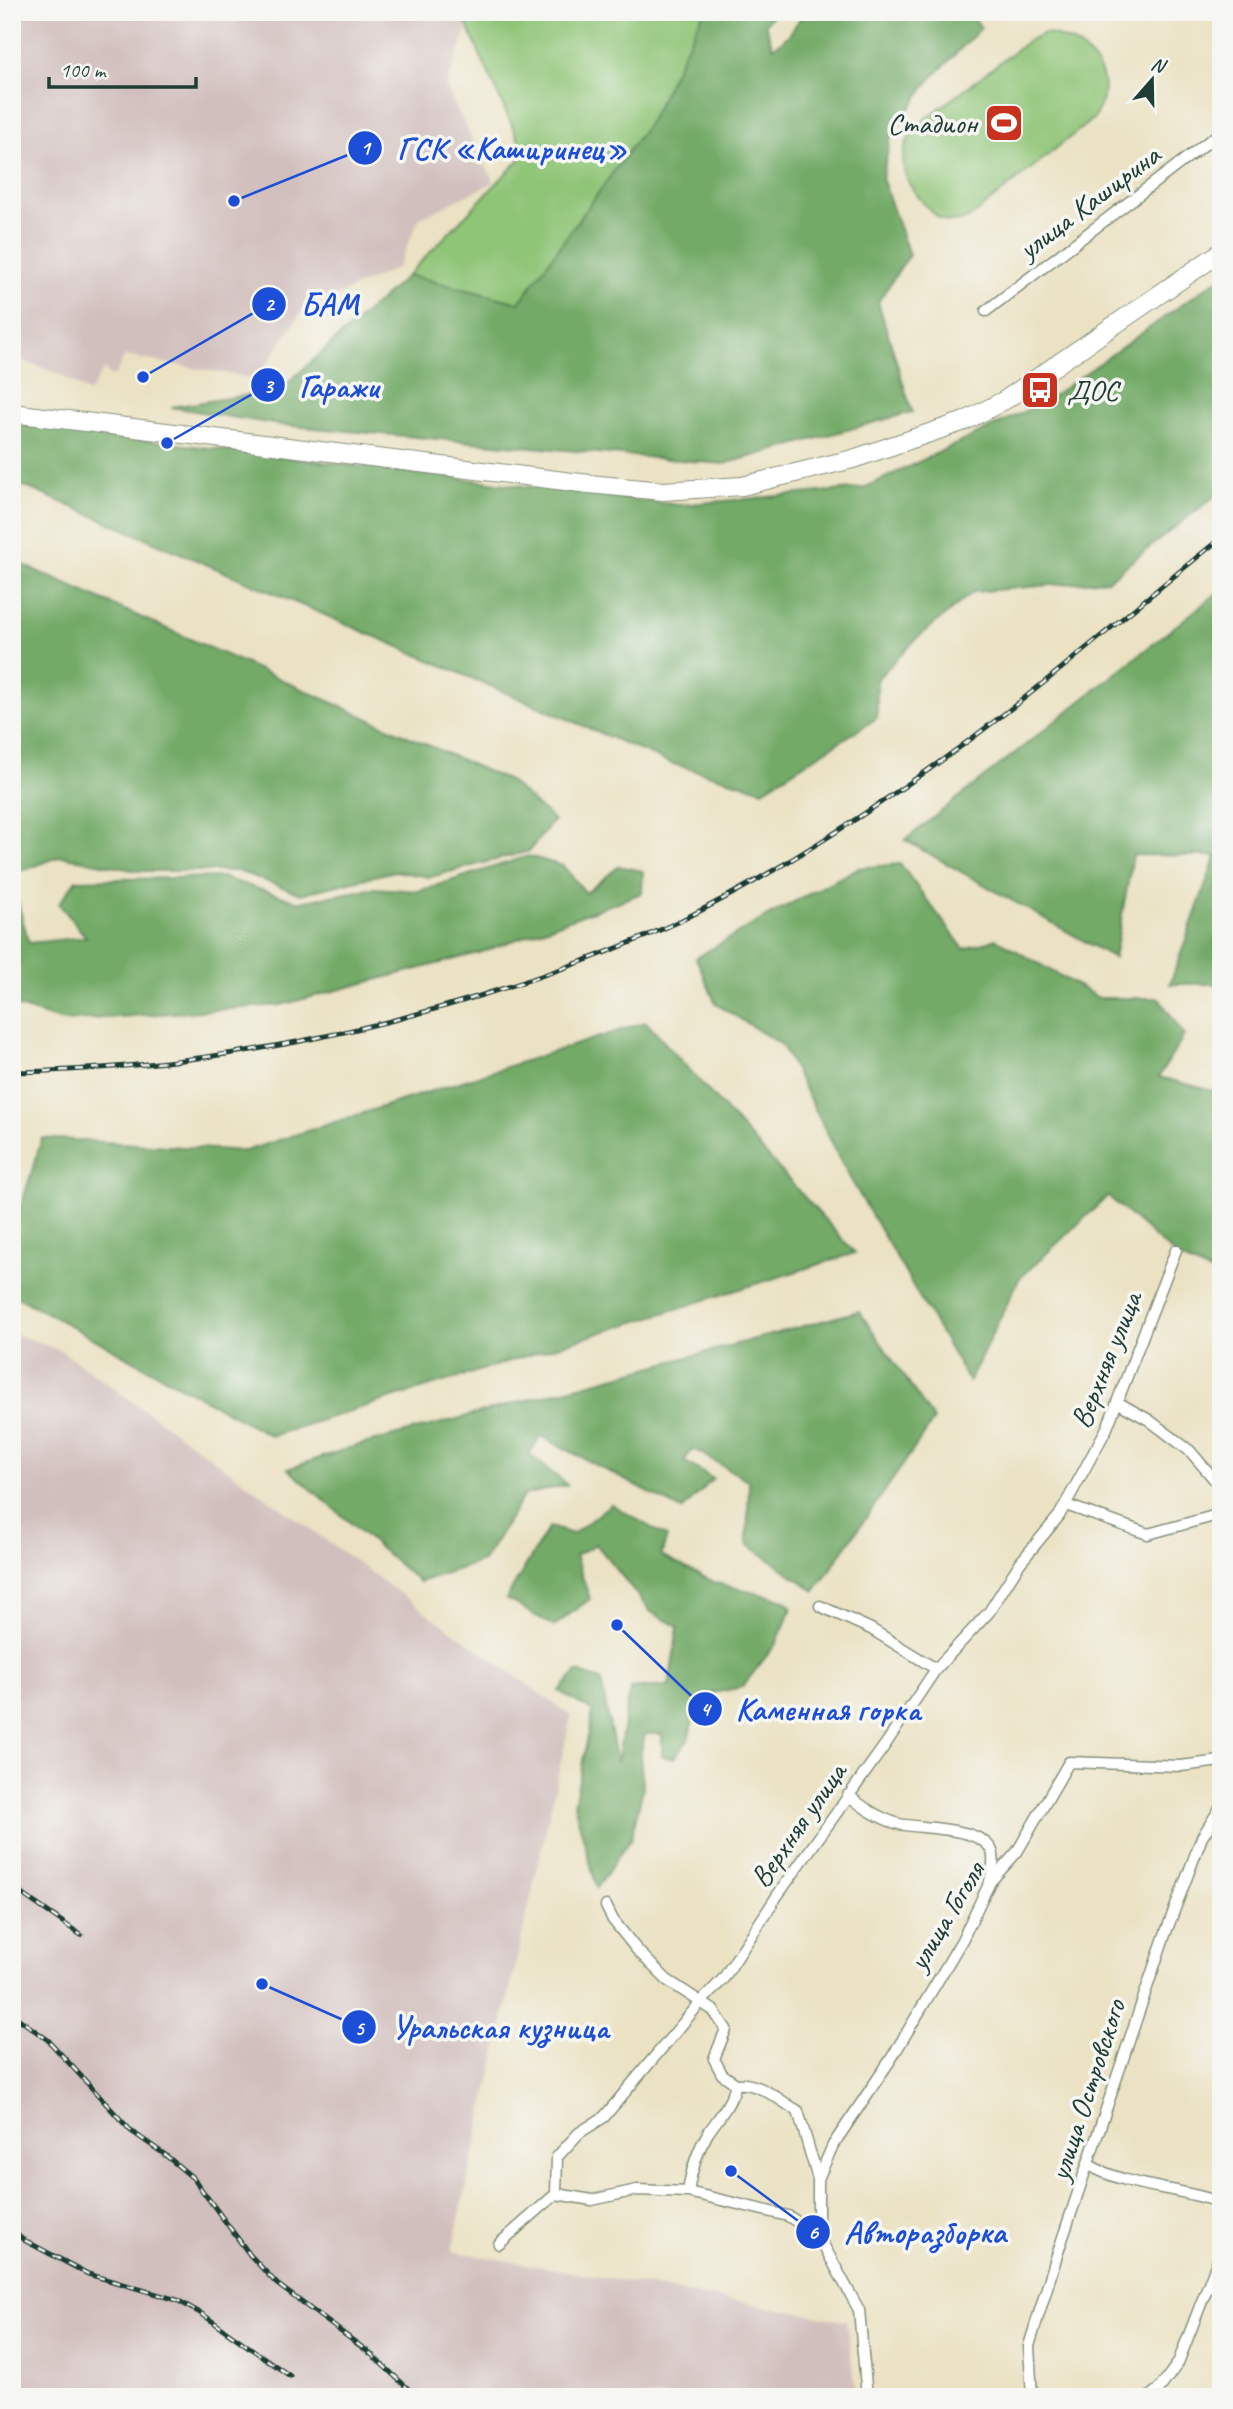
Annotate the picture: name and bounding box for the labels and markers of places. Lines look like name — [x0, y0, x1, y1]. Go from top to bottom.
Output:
sports icon: Стадион — [983, 102, 1025, 144]
place label: Стадион — [887, 104, 980, 142]
callout: ГСК «Каширинец» — [348, 122, 641, 175]
callout: БАМ — [252, 278, 373, 331]
callout: Гаражи — [250, 359, 393, 412]
bus stop icon: ДОС — [1019, 369, 1061, 411]
place label: ДОС — [1067, 371, 1122, 409]
callout: Каменная горка — [688, 1682, 934, 1735]
callout: Уральская кузница — [342, 2001, 623, 2054]
callout: Авторазборка — [796, 2205, 1020, 2258]

